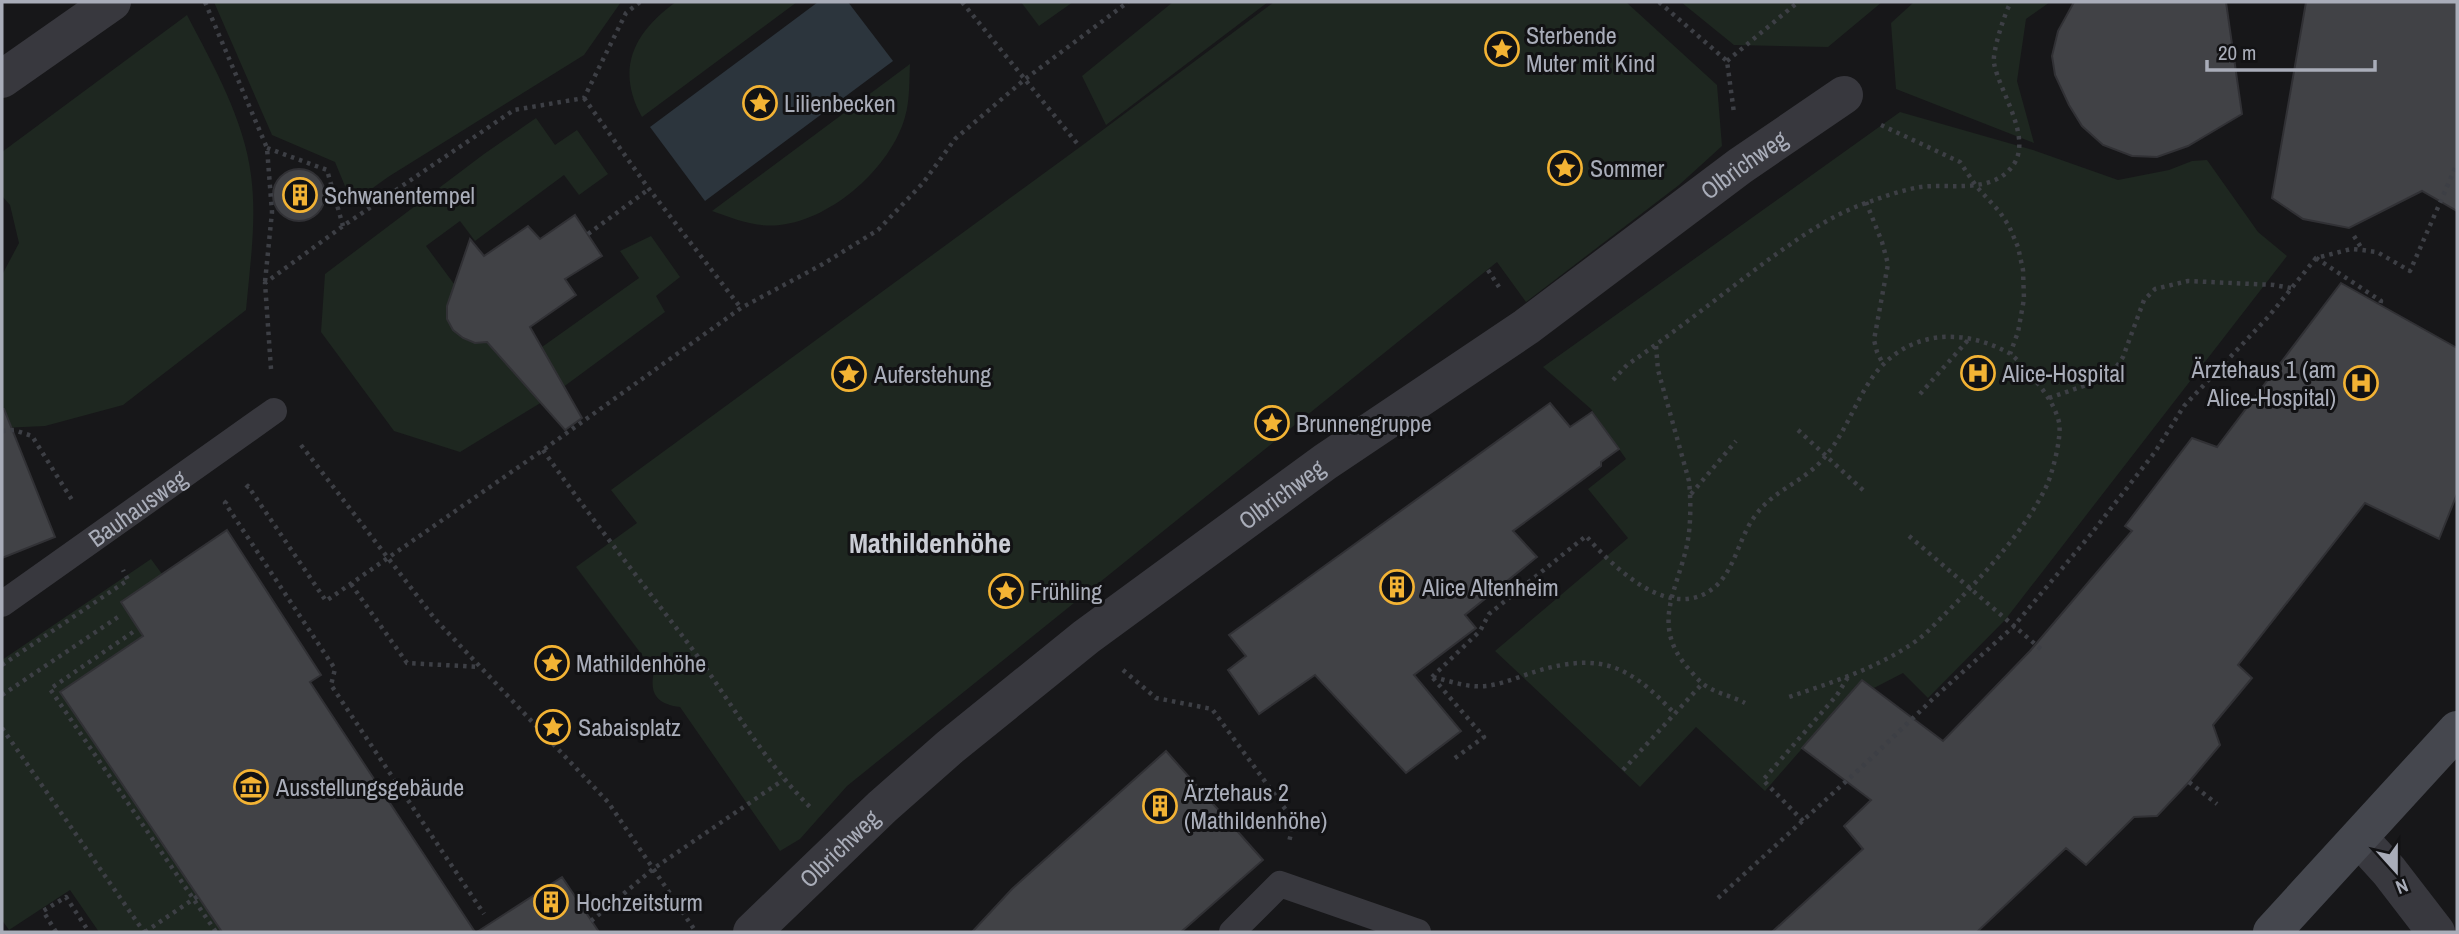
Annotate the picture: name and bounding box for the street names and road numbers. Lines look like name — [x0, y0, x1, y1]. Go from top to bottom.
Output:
street label: Olbrichweg — [1694, 122, 1793, 206]
street label: Olbrichweg — [1232, 452, 1331, 536]
street label: Bauhausweg — [82, 462, 193, 554]
street label: Olbrichweg — [792, 802, 886, 894]

